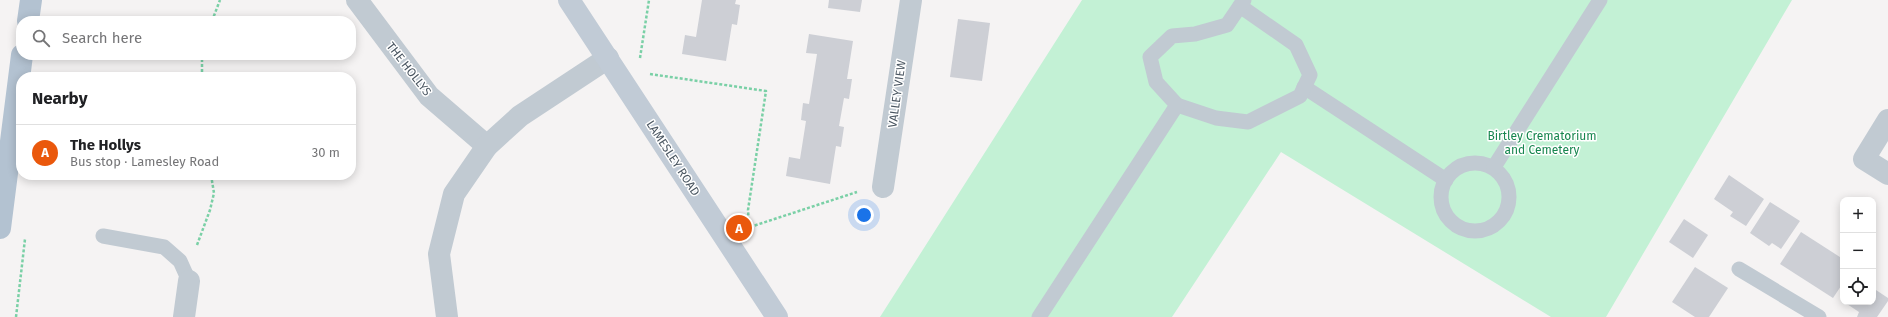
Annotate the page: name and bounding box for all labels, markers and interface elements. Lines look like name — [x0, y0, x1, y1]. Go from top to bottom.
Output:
search box — [16, 16, 356, 60]
icon: search — [30, 27, 52, 49]
text: Search here — [62, 29, 142, 47]
street label: THE HOLLYS — [384, 39, 435, 99]
street label: VALLEY VIEW — [885, 59, 909, 129]
text: Nearby — [32, 88, 87, 109]
street label: LAMESLEY ROAD — [643, 118, 703, 199]
park label: Birtley Crematorium and Cemetery — [1487, 129, 1597, 157]
text: The Hollys — [70, 136, 141, 154]
text: A — [41, 145, 49, 160]
text: 30 m — [312, 145, 340, 160]
text: Bus stop · Lamesley Road — [70, 154, 219, 169]
map controls — [1840, 197, 1876, 305]
button: + — [1840, 197, 1876, 233]
your location — [854, 205, 874, 225]
pin: A — [726, 213, 752, 243]
button: − — [1840, 233, 1876, 269]
button: locate — [1840, 269, 1876, 305]

